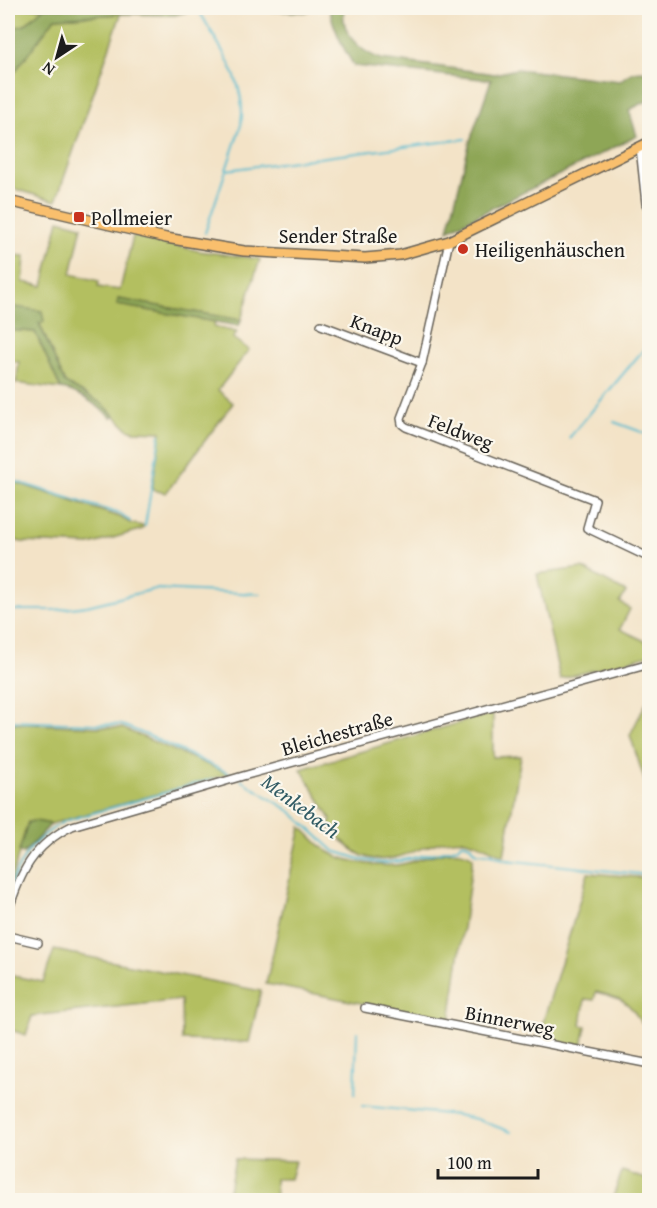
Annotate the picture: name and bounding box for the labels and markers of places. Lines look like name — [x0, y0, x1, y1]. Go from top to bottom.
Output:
place label: Pollmeier — [91, 203, 172, 232]
marker: Pollmeier — [72, 210, 86, 224]
place label: Heiligenhäuschen — [475, 235, 625, 264]
marker: Heiligenhäuschen — [456, 242, 470, 256]

